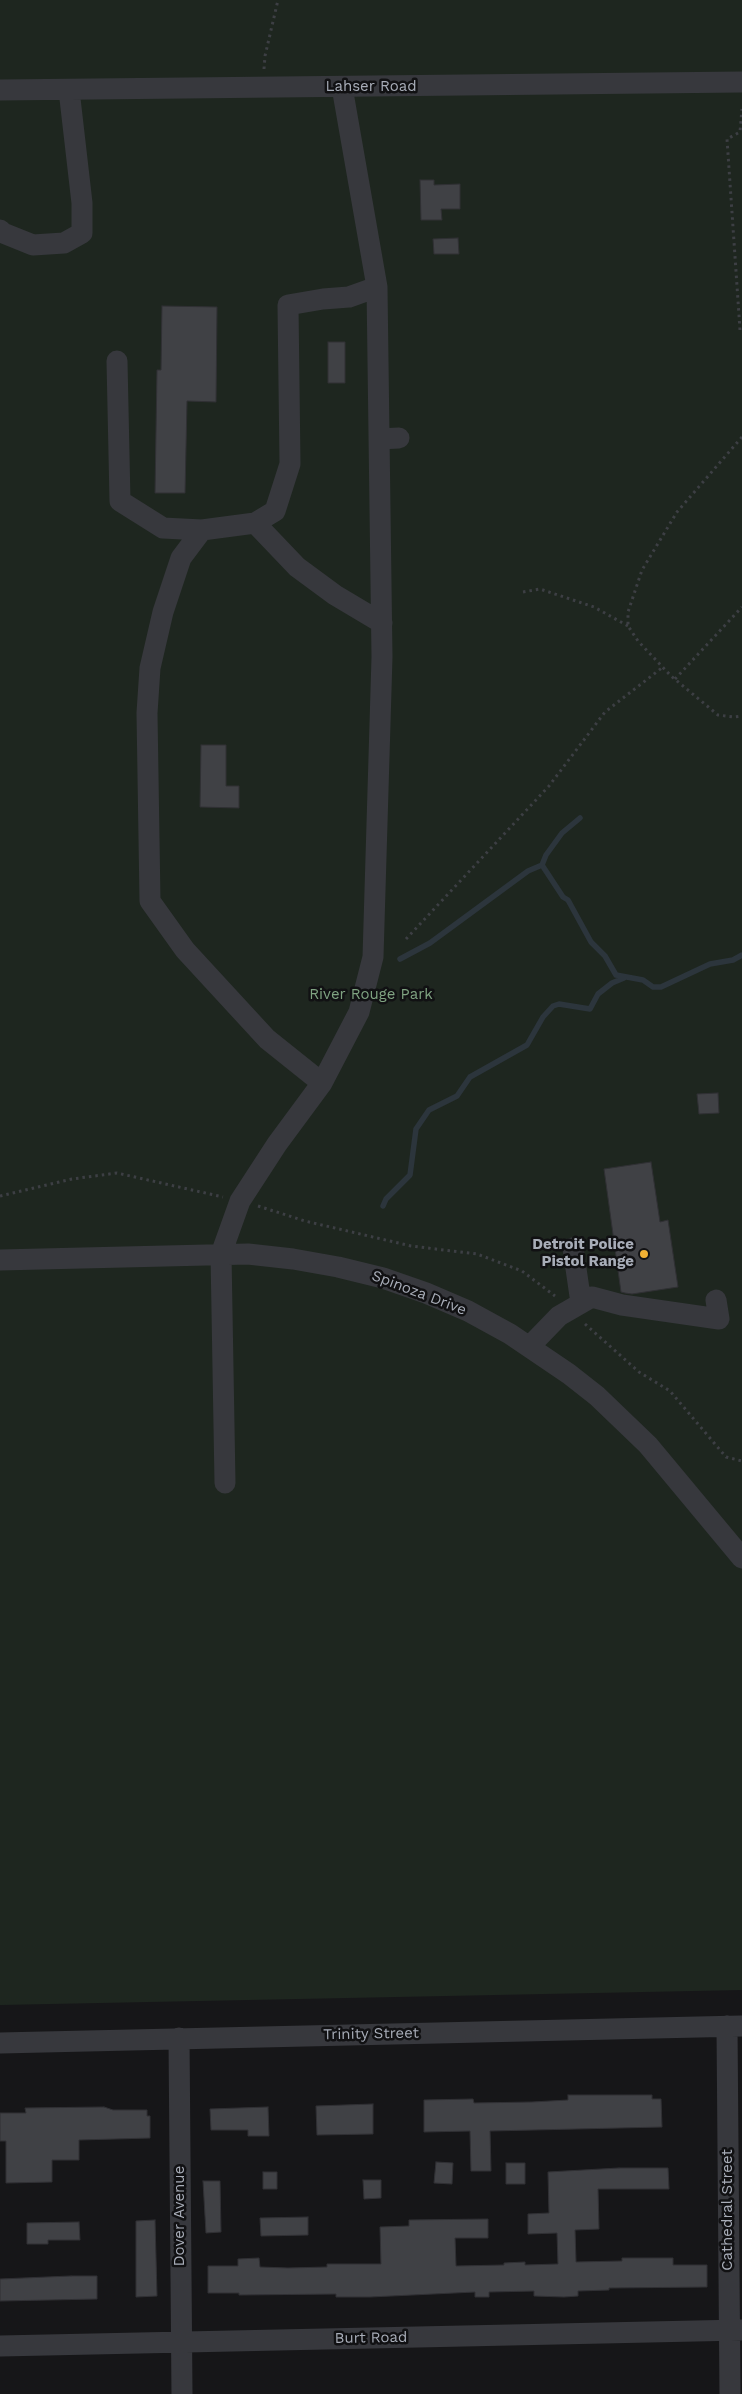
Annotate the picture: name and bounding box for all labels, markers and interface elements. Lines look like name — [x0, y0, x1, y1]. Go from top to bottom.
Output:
street label: Lahser Road — [325, 78, 417, 96]
park label: River Rouge Park — [309, 986, 433, 1004]
place label: Detroit Police Pistol Range — [532, 1236, 634, 1271]
marker: Detroit Police Pistol Range — [638, 1248, 650, 1260]
street label: Spinoza Drive — [369, 1267, 469, 1319]
street label: Trinity Street — [323, 2024, 419, 2044]
street label: Cathedral Street — [719, 2149, 737, 2271]
street label: Dover Avenue — [171, 2166, 189, 2266]
street label: Burt Road — [334, 2328, 408, 2348]

